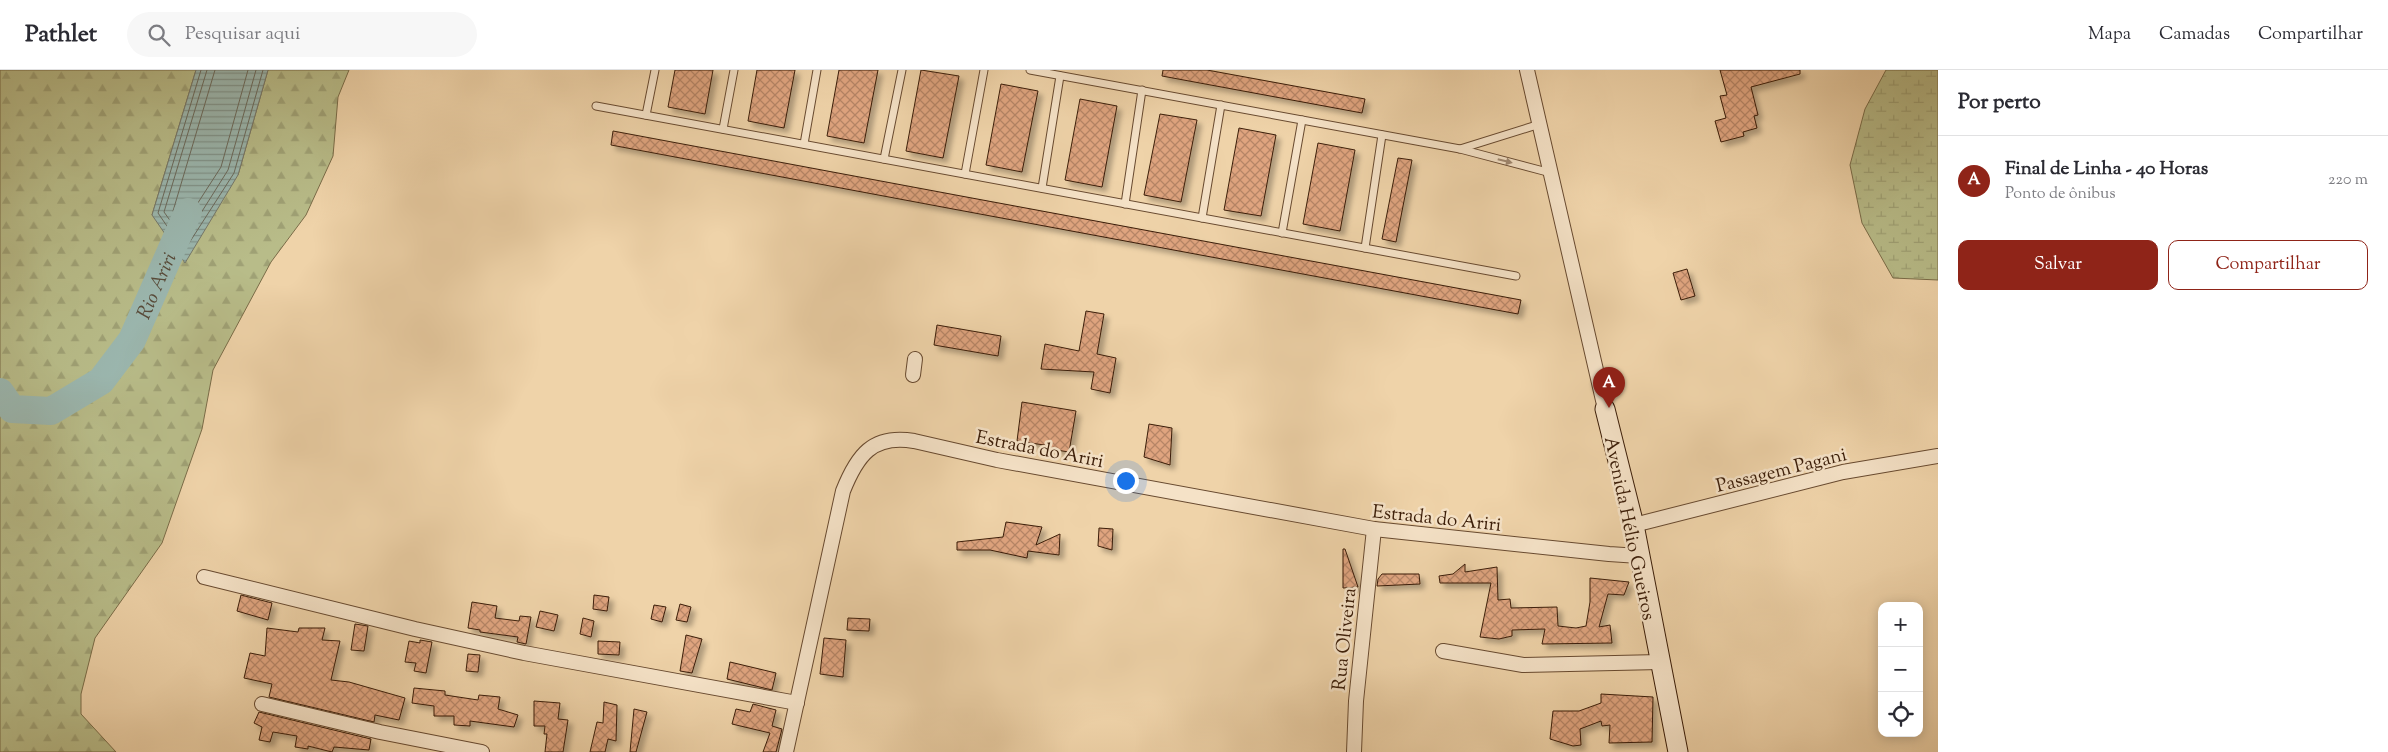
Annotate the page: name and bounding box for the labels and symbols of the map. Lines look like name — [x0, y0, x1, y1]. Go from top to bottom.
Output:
one-way arrow — [1498, 157, 1513, 165]
water label: Rio Ariri — [131, 249, 185, 324]
pin: A — [1593, 367, 1625, 408]
street label: Estrada do Ariri — [973, 425, 1106, 476]
street label: Avenida Hélio Gueiros — [1596, 434, 1661, 623]
street label: Passagem Pagani — [1713, 442, 1850, 501]
your location — [1113, 468, 1139, 494]
street label: Estrada do Ariri — [1371, 499, 1503, 540]
street label: Rua Oliveira — [1327, 586, 1364, 692]

